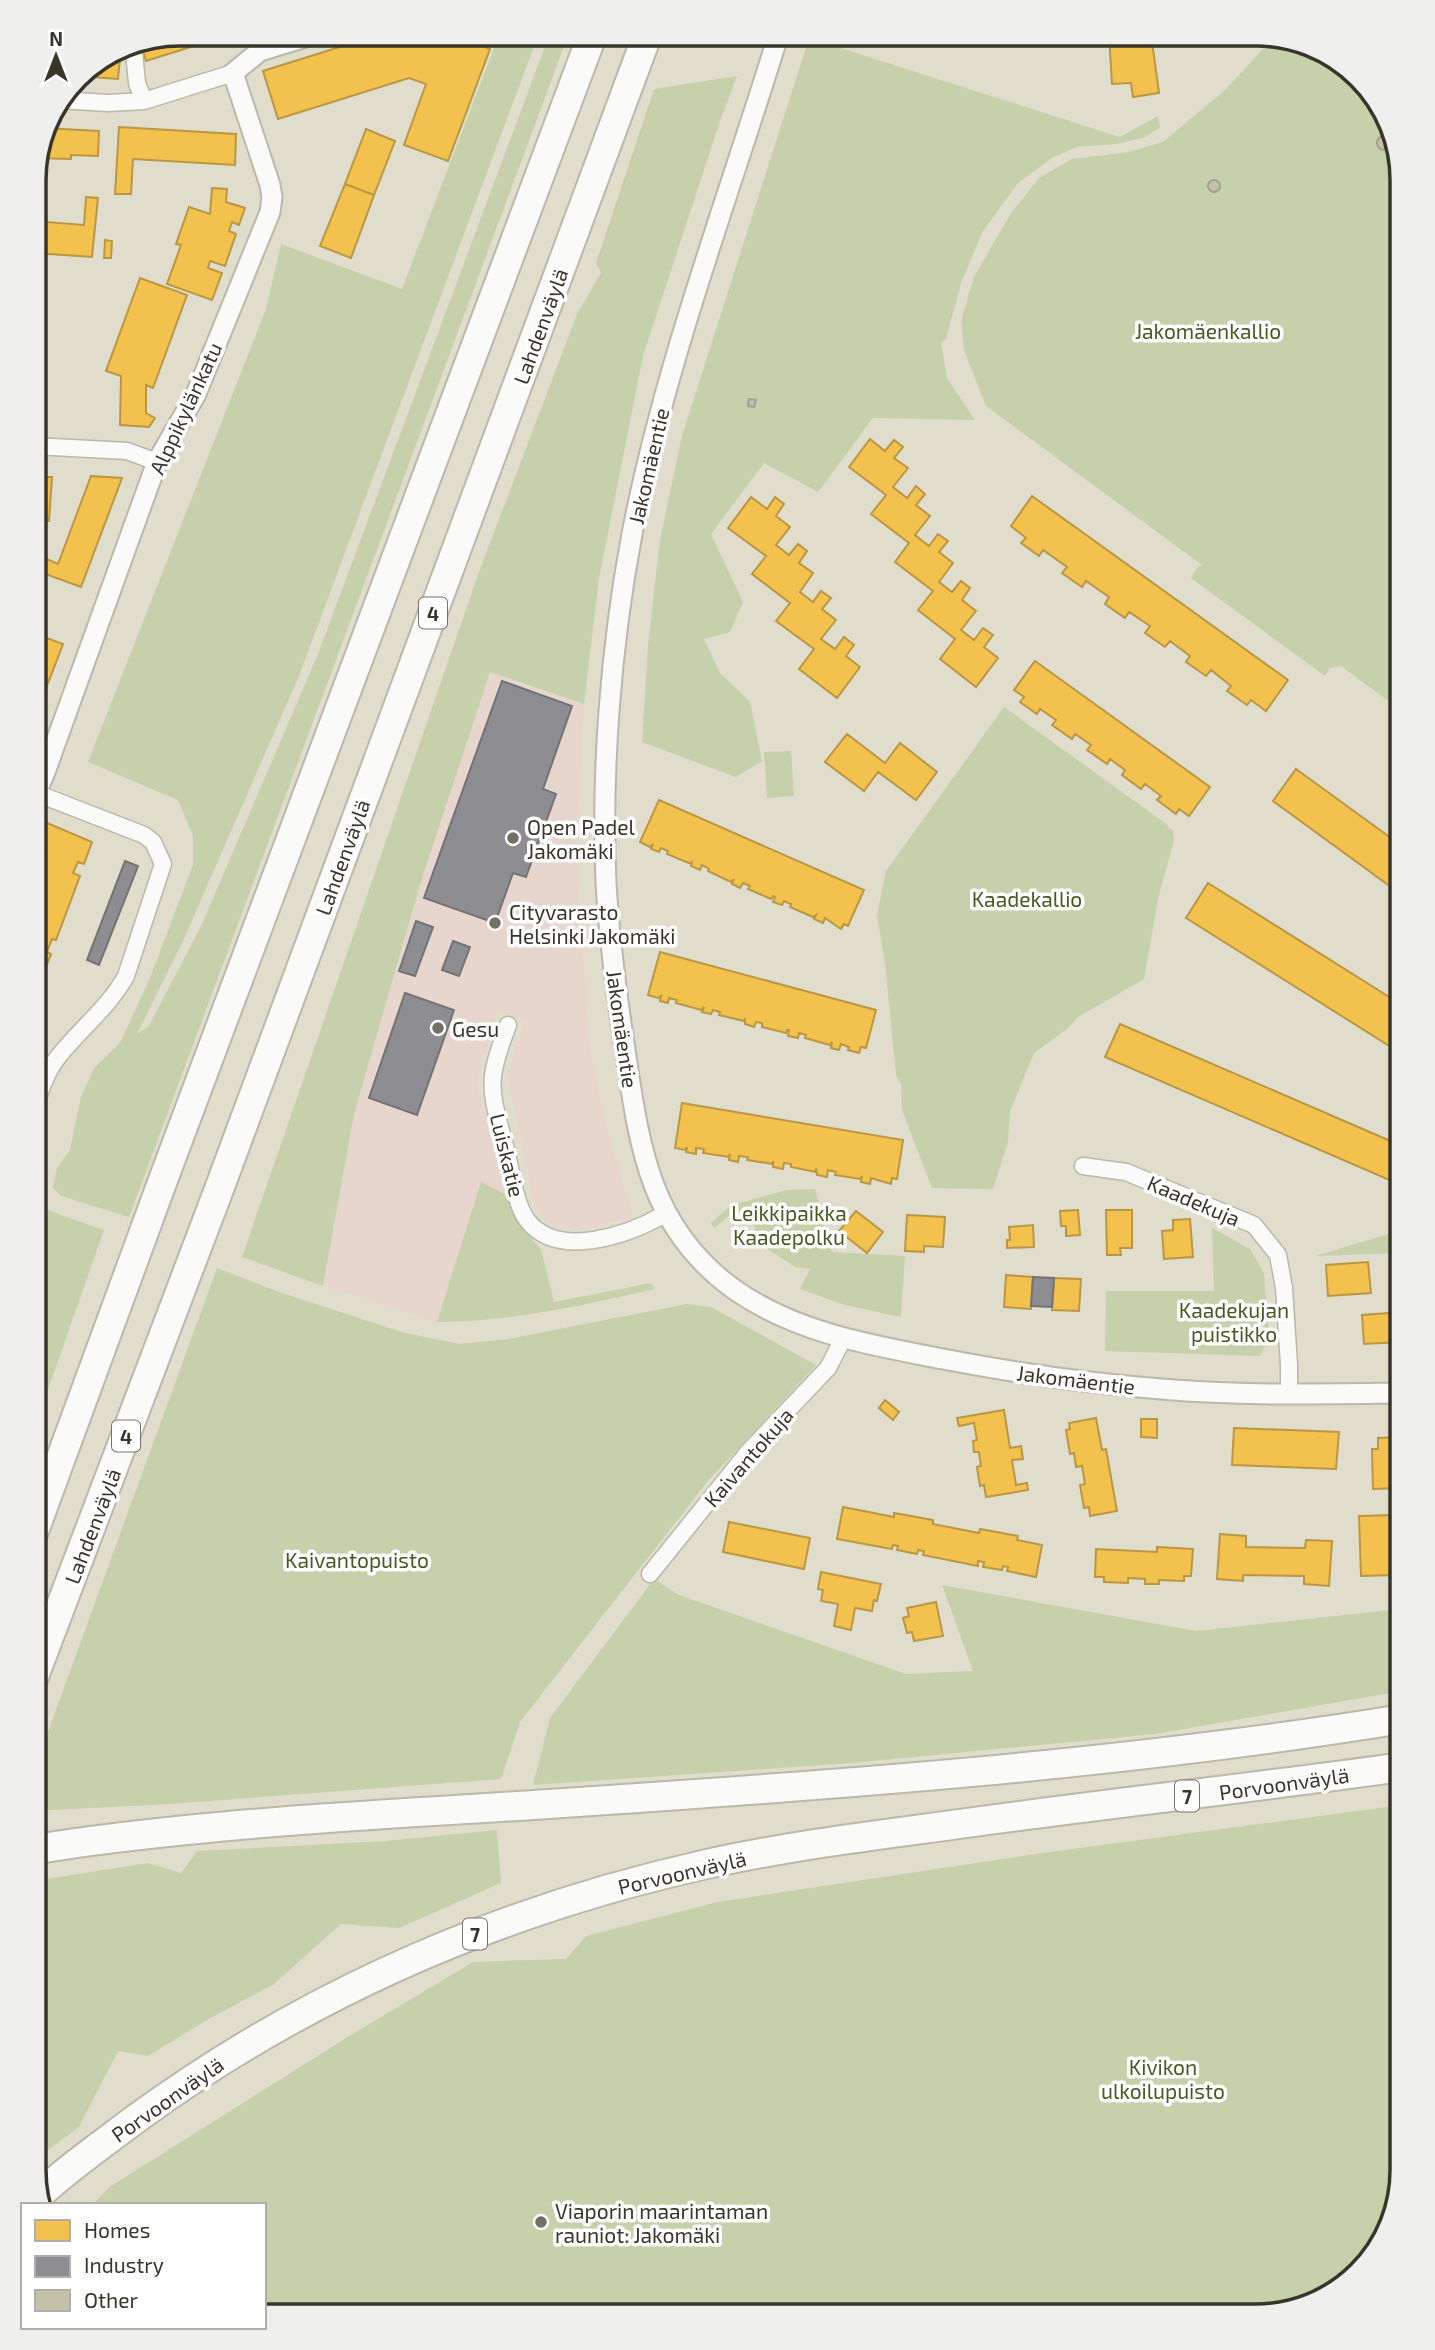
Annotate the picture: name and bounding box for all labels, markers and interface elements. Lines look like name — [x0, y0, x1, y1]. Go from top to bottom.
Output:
north arrow — [21, 21, 91, 91]
text: N — [49, 27, 63, 50]
street label: Lahdenväylä — [507, 265, 573, 387]
park label: Jakomäenkallio — [1135, 318, 1281, 343]
street label: Alppikylänkatu — [143, 338, 227, 478]
street label: Jakomäentie — [622, 405, 674, 527]
road number: 4 — [419, 598, 447, 628]
street label: Lahdenväylä — [309, 796, 375, 918]
place label: Open Padel Jakomäki — [527, 814, 636, 863]
marker: Open Padel Jakomäki — [505, 830, 521, 846]
park label: Kaadekallio — [972, 886, 1082, 911]
place label: Cityvarasto Helsinki Jakomäki — [509, 899, 676, 948]
marker: Cityvarasto Helsinki Jakomäki — [487, 915, 503, 931]
street label: Jakomäentie — [602, 968, 644, 1090]
place label: Gesu — [452, 1016, 499, 1041]
marker: Gesu — [430, 1020, 446, 1036]
street label: Luiskatie — [486, 1111, 530, 1199]
street label: Kaadekuja — [1144, 1169, 1244, 1232]
park label: Leikkipaikka Kaadepolku — [731, 1200, 847, 1249]
park label: Kaadekujan puistikko — [1179, 1297, 1289, 1346]
street label: Jakomäentie — [1015, 1359, 1137, 1399]
street label: Kaivantokuja — [698, 1402, 799, 1512]
road number: 4 — [112, 1420, 140, 1452]
street label: Lahdenväylä — [59, 1465, 125, 1587]
park label: Kaivantopuisto — [285, 1547, 429, 1572]
street label: Porvoonväylä — [1217, 1761, 1351, 1805]
road number: 7 — [1175, 1780, 1199, 1812]
street label: Porvoonväylä — [615, 1845, 749, 1899]
road number: 7 — [463, 1918, 487, 1950]
street label: Porvoonväylä — [106, 2051, 228, 2147]
park label: Kivikon ulkoilupuisto — [1101, 2054, 1225, 2103]
place label: Viaporin maarintaman rauniot: Jakomäki — [555, 2198, 768, 2247]
legend — [21, 2203, 266, 2329]
marker: Viaporin maarintaman rauniot: Jakomäki — [533, 2214, 549, 2230]
text: Homes — [84, 2217, 150, 2242]
text: Industry — [84, 2252, 164, 2277]
text: Other — [84, 2287, 139, 2312]

